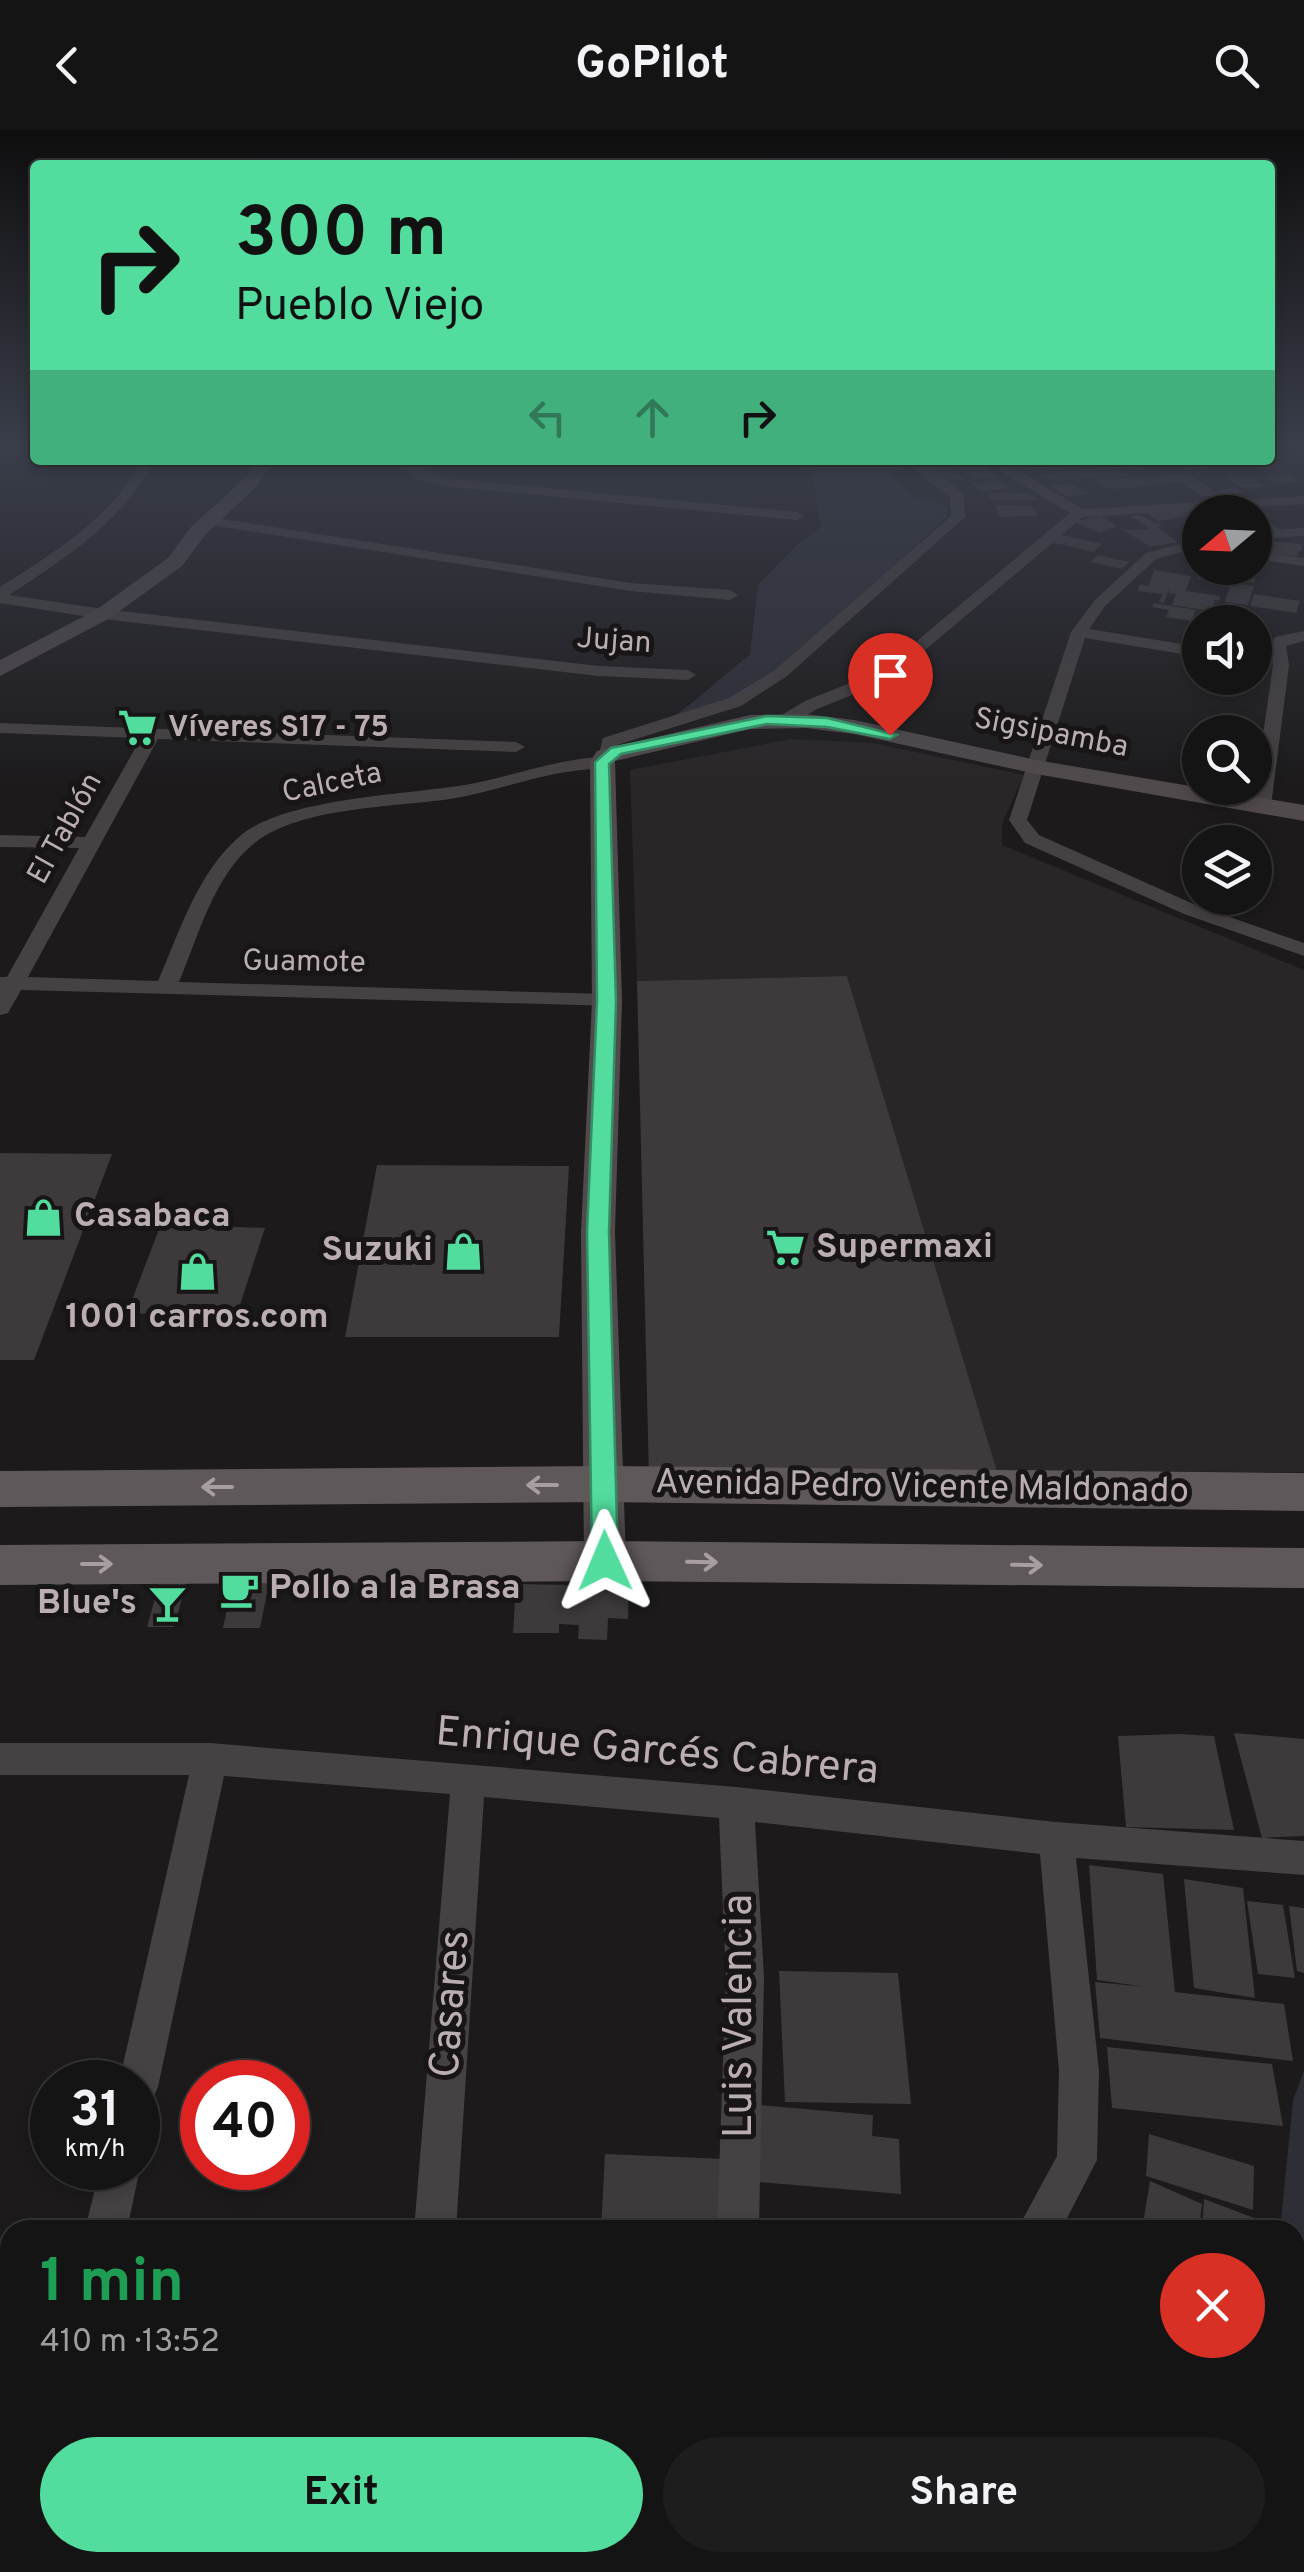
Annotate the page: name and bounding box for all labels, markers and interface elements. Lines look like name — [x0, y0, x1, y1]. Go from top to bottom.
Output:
text: GoPilot — [575, 37, 729, 94]
icon: back — [40, 38, 95, 93]
icon: search — [1209, 38, 1264, 93]
text: 300 m — [235, 192, 447, 281]
icon: right — [70, 200, 200, 330]
text: Pueblo Viejo — [235, 279, 484, 336]
icon: left — [520, 390, 575, 445]
icon: ahead — [625, 390, 680, 445]
icon: right — [730, 390, 785, 445]
north arrow — [1182, 495, 1272, 585]
map controls — [1182, 495, 1272, 915]
button: sound — [1182, 605, 1272, 695]
street label: Jujan — [575, 621, 653, 663]
pin — [848, 633, 933, 736]
icon: arrive — [863, 648, 918, 703]
street label: Sigsipamba — [971, 701, 1131, 767]
supermarket icon: Víveres S17 - 75 — [117, 707, 159, 749]
place label: Víveres S17 - 75 — [168, 710, 389, 747]
button: search — [1182, 715, 1272, 805]
street label: Calceta — [279, 755, 385, 813]
street label: El Tablón — [20, 767, 112, 891]
button: layers — [1182, 825, 1272, 915]
street label: Guamote — [242, 943, 366, 983]
place label: Casabaca — [74, 1195, 231, 1239]
shop icon: Casabaca — [23, 1196, 65, 1238]
place label: Supermaxi — [816, 1226, 993, 1270]
supermarket icon: Supermaxi — [765, 1227, 807, 1269]
place label: Suzuki — [322, 1229, 433, 1273]
shop icon: Suzuki — [442, 1230, 484, 1272]
shop icon: 1001 carros.com — [176, 1250, 218, 1292]
place label: 1001 carros.com — [65, 1296, 329, 1340]
street label: Avenida Pedro Vicente Maldonado — [655, 1461, 1189, 1515]
one-way arrow — [526, 1476, 558, 1494]
one-way arrow — [201, 1478, 234, 1496]
position arrow — [553, 1509, 657, 1613]
one-way arrow — [686, 1552, 718, 1572]
one-way arrow — [80, 1554, 113, 1574]
one-way arrow — [1010, 1556, 1043, 1574]
place label: Pollo a la Brasa — [269, 1567, 521, 1611]
cafe icon: Pollo a la Brasa — [218, 1568, 260, 1610]
place label: Blue's — [37, 1582, 137, 1626]
bar icon: Blue's — [146, 1583, 188, 1625]
street label: Enrique Garcés Cabrera — [433, 1707, 881, 1799]
street label: Luis Valencia — [714, 1894, 767, 2138]
street label: Casares — [420, 1928, 484, 2080]
speed limit sign: 40 — [180, 2060, 310, 2190]
text: 31 — [70, 2081, 120, 2144]
text: km/h — [65, 2134, 125, 2166]
text: 1 min — [40, 2247, 184, 2323]
button: close — [1160, 2253, 1265, 2358]
text: 410 m · 13:52 — [40, 2323, 220, 2363]
button: Exit — [40, 2437, 643, 2552]
button: Share — [663, 2437, 1265, 2552]

